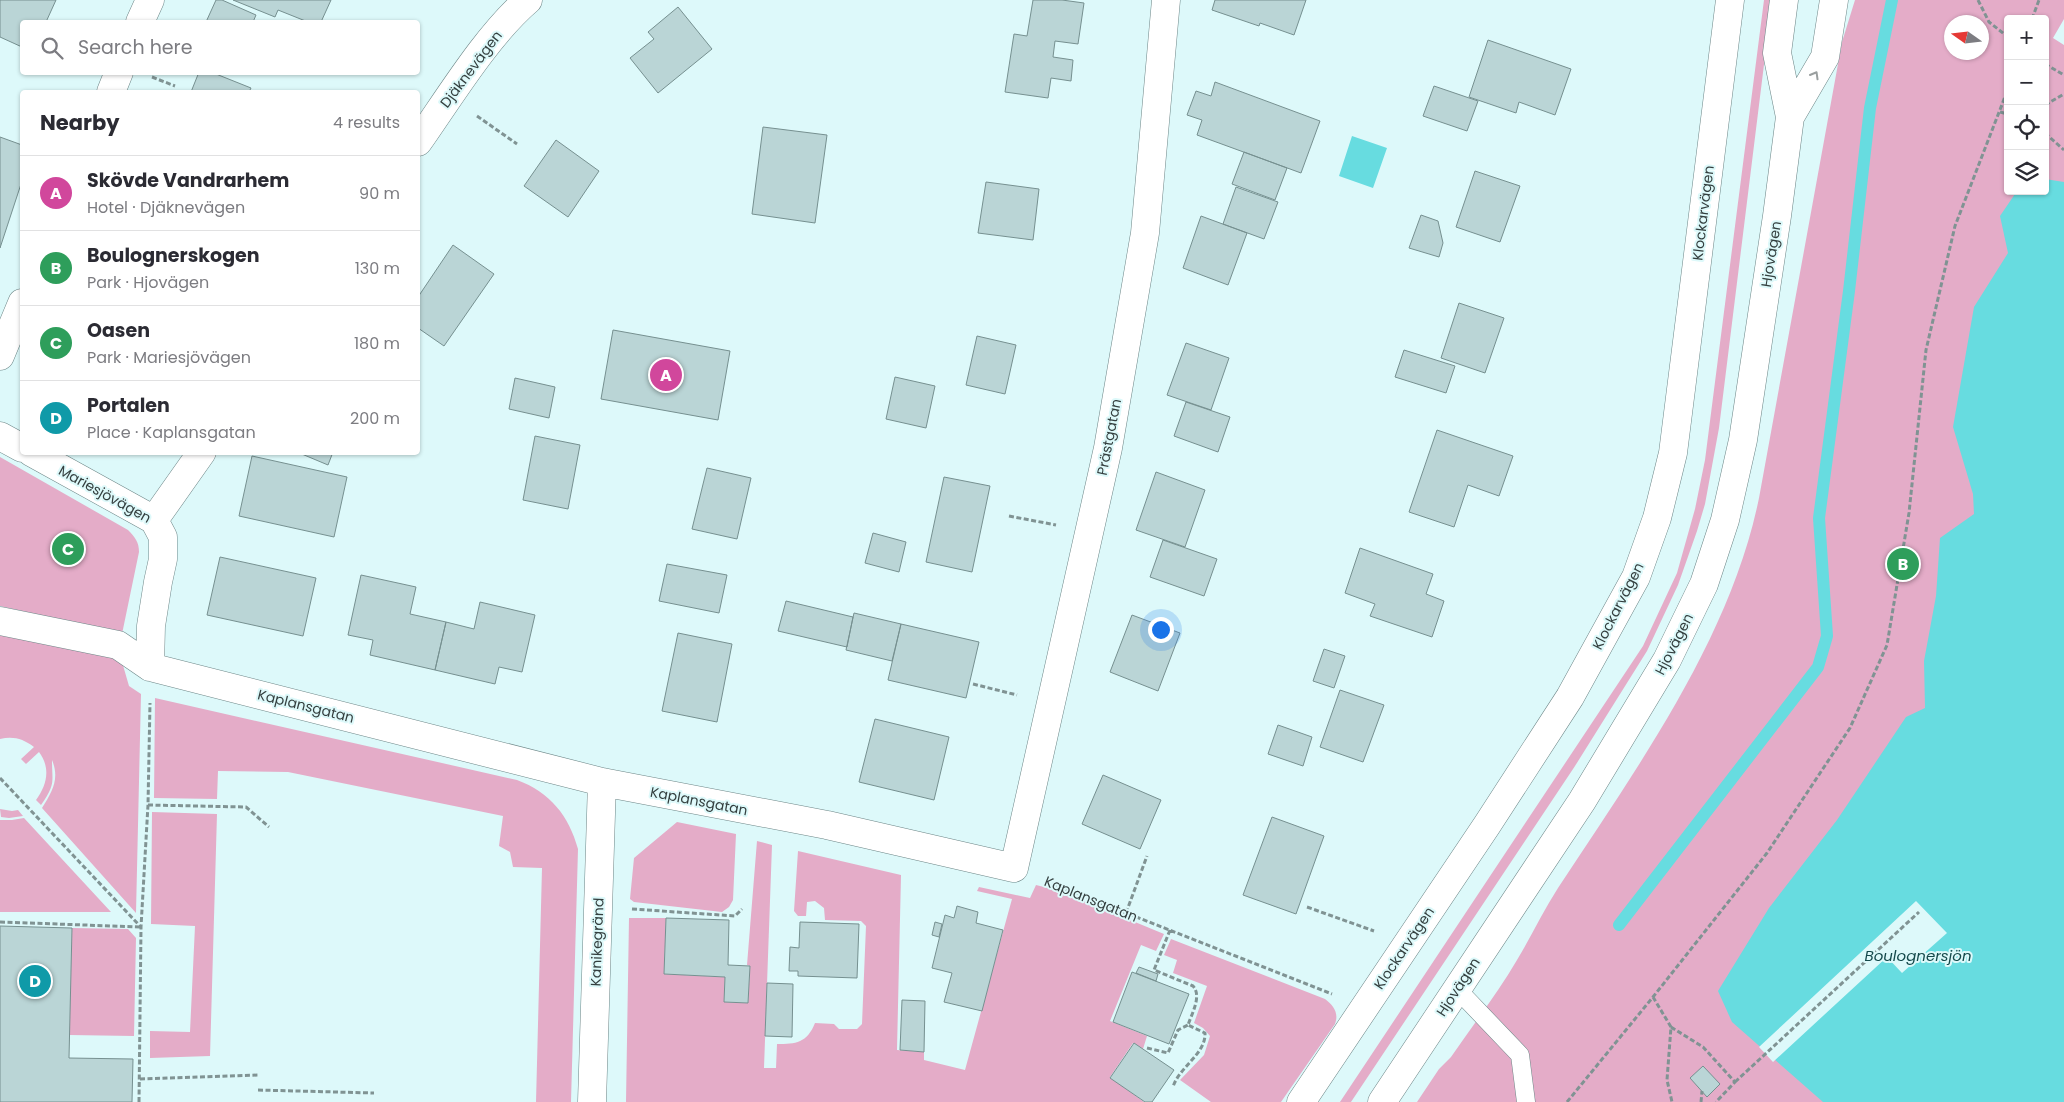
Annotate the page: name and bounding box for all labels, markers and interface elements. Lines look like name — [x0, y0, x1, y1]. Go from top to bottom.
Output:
north arrow — [1944, 15, 1989, 60]
map controls — [2004, 15, 2049, 195]
button: + — [2004, 15, 2049, 60]
search box — [20, 20, 420, 75]
street label: Djäknevägen — [435, 26, 507, 112]
icon: search — [38, 34, 66, 62]
text: Search here — [78, 34, 192, 61]
button: − — [2004, 60, 2049, 105]
one-way arrow — [1808, 71, 1818, 80]
button: locate — [2004, 105, 2049, 150]
text: Nearby — [40, 108, 120, 137]
text: 4 results — [333, 111, 400, 134]
button: layers — [2004, 150, 2049, 195]
street label: Klockarvägen — [1687, 164, 1719, 262]
text: Skövde Vandrarhem — [87, 167, 289, 194]
text: A — [50, 182, 62, 205]
text: 90 m — [359, 182, 400, 205]
text: Hotel · Djäknevägen — [87, 196, 245, 219]
street label: Hjovägen — [1756, 220, 1786, 288]
text: Boulognerskogen — [87, 242, 260, 269]
text: B — [51, 257, 61, 280]
text: 130 m — [355, 257, 400, 280]
text: Park · Hjovägen — [87, 271, 209, 294]
text: Oasen — [87, 317, 150, 344]
text: C — [50, 332, 62, 355]
text: 180 m — [354, 332, 400, 355]
text: Park · Mariesjövägen — [87, 346, 251, 369]
pin: A — [650, 356, 682, 394]
text: Portalen — [87, 392, 170, 419]
street label: Prästgatan — [1092, 397, 1126, 477]
text: D — [50, 407, 62, 430]
text: 200 m — [350, 407, 400, 430]
text: Place · Kaplansgatan — [87, 421, 256, 444]
street label: Mariesjövägen — [55, 460, 155, 528]
pin: C — [52, 530, 84, 568]
pin: B — [1887, 545, 1919, 583]
street label: Klockarvägen — [1587, 559, 1649, 653]
street label: Hjovägen — [1650, 610, 1698, 678]
your location — [1148, 617, 1174, 643]
street label: Kaplansgatan — [256, 684, 356, 728]
street label: Kaplansgatan — [649, 782, 749, 820]
street label: Kaplansgatan — [1041, 871, 1141, 927]
street label: Kanikegränd — [585, 897, 609, 987]
street label: Klockarvägen — [1369, 903, 1439, 993]
water label: Boulognersjön — [1864, 945, 1972, 966]
street label: Hjovägen — [1431, 954, 1485, 1020]
pin: D — [19, 962, 51, 1000]

